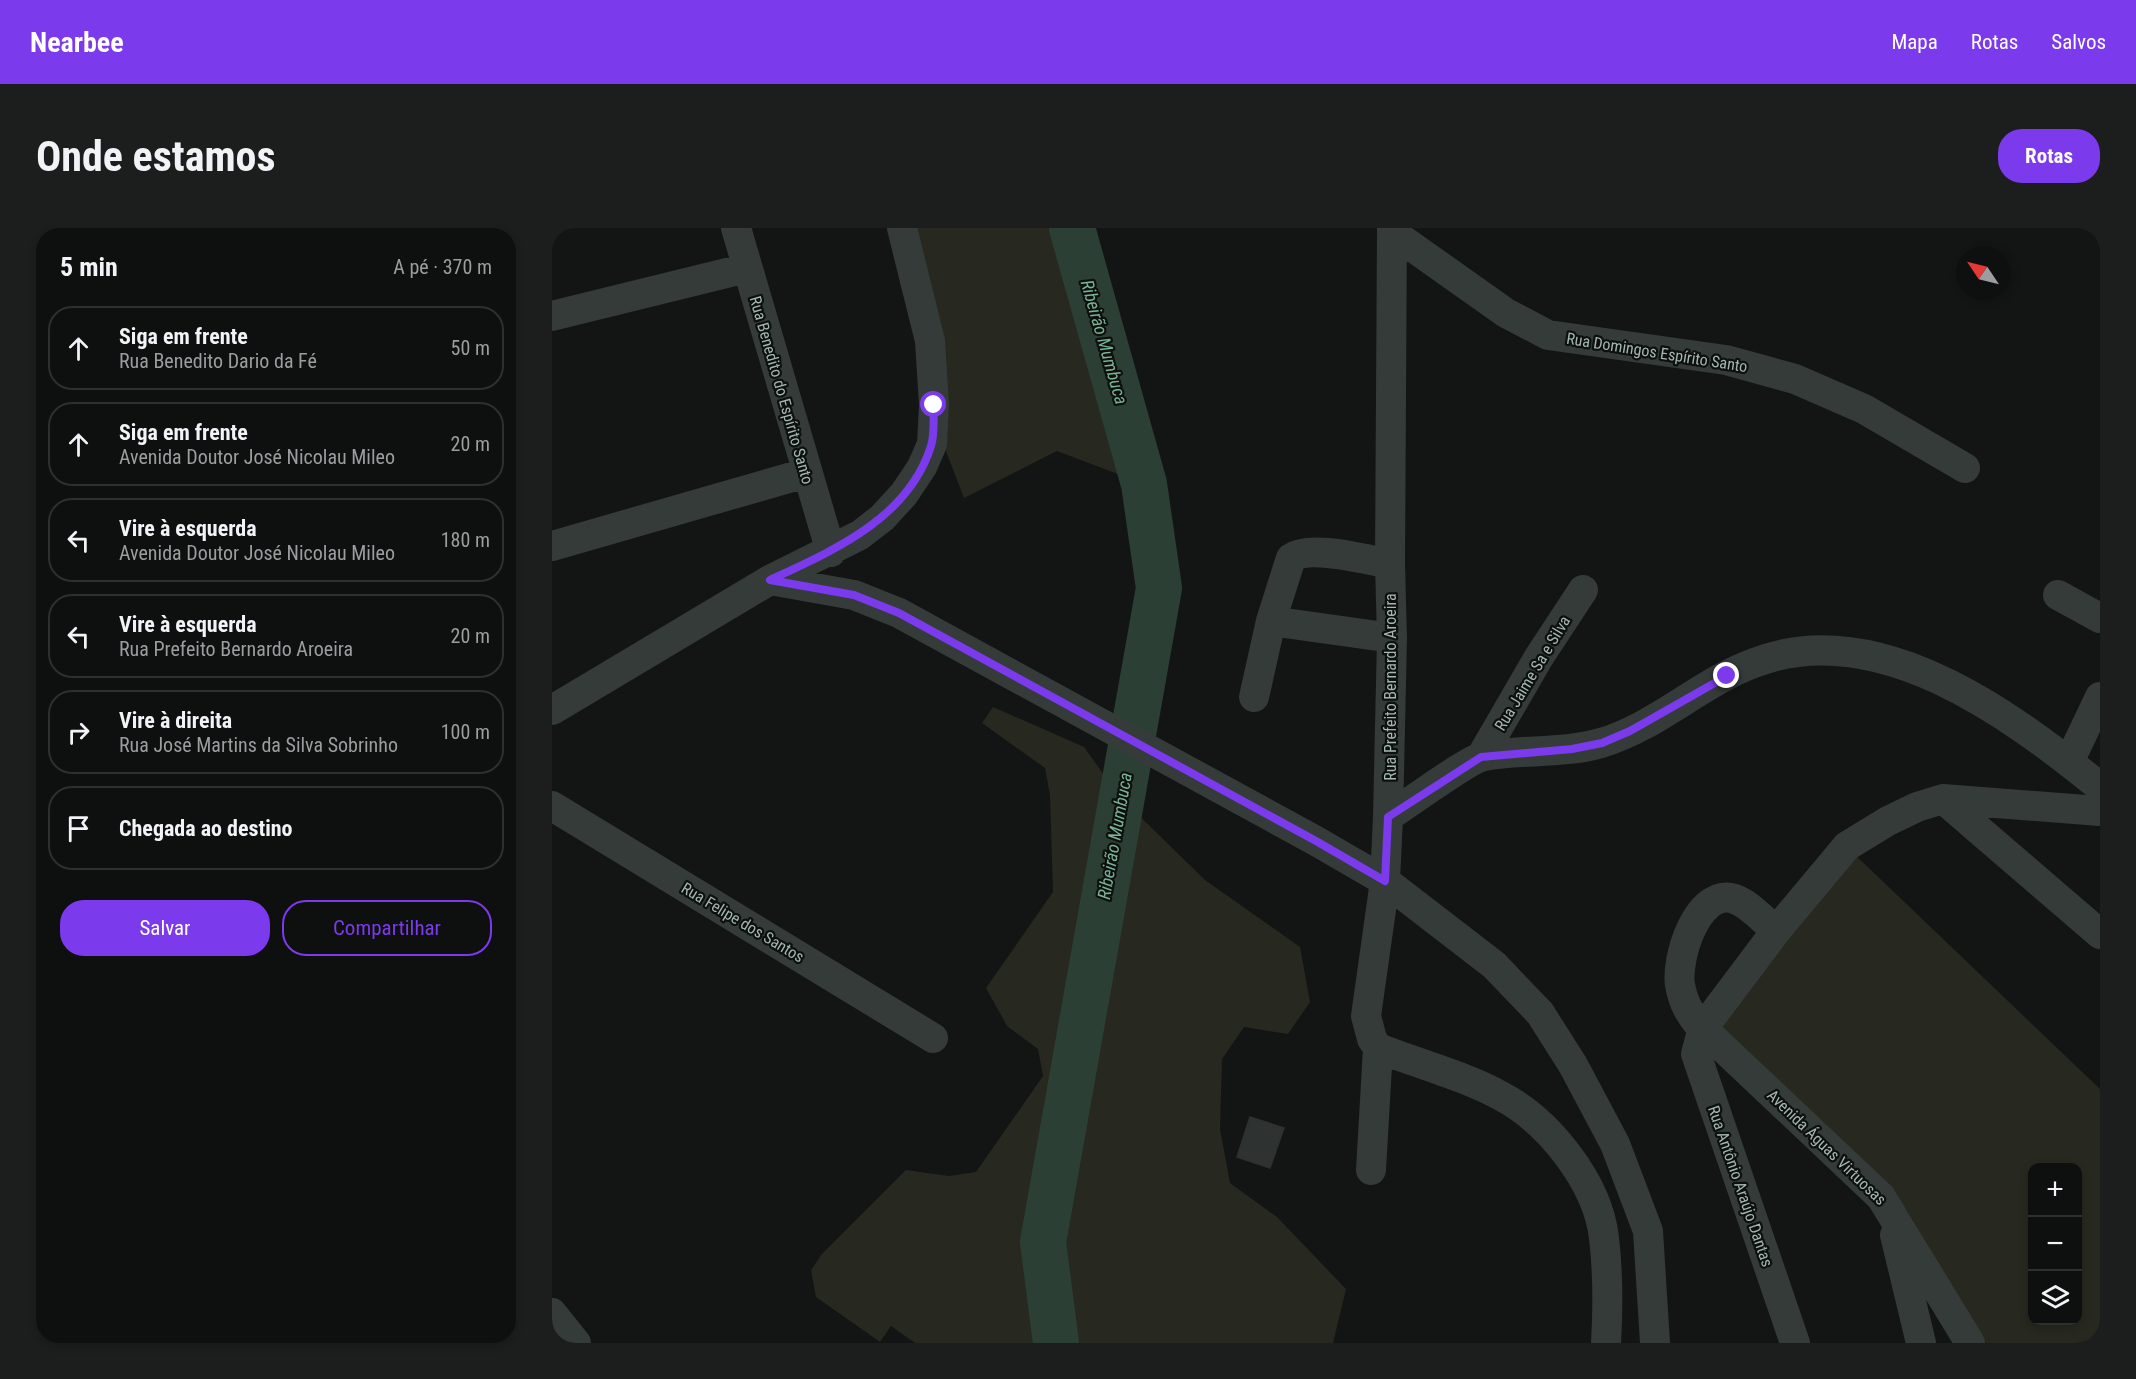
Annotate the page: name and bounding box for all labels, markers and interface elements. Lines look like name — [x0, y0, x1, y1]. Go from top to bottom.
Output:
text: Nearbee — [30, 26, 124, 59]
text: Mapa — [1891, 30, 1938, 54]
text: Rotas — [1971, 30, 2018, 54]
text: Salvos — [2051, 30, 2106, 54]
button: Rotas — [1998, 129, 2100, 183]
text: Onde estamos — [36, 132, 276, 181]
north arrow — [1956, 246, 2010, 300]
text: 5 min — [60, 252, 118, 282]
text: A pé · 370 m — [393, 255, 492, 279]
water label: Ribeirão Mumbuca — [1077, 277, 1132, 407]
street label: Rua Benedito do Espírito Santo — [746, 294, 817, 486]
text: Siga em frente — [119, 324, 248, 349]
street label: Rua Domingos Espírito Santo — [1565, 329, 1749, 376]
icon: ahead — [62, 332, 95, 365]
text: 50 m — [451, 336, 490, 360]
text: Rua Benedito Dario da Fé — [119, 349, 317, 373]
route start — [920, 391, 946, 417]
text: Siga em frente — [119, 420, 248, 445]
icon: ahead — [62, 428, 95, 461]
text: 20 m — [451, 432, 490, 456]
text: Avenida Doutor José Nicolau Mileo — [119, 445, 395, 469]
text: Vire à esquerda — [119, 516, 257, 541]
icon: left — [62, 524, 95, 557]
text: 180 m — [441, 528, 490, 552]
text: Avenida Doutor José Nicolau Mileo — [119, 541, 395, 565]
street label: Rua Prefeito Bernardo Aroeira — [1381, 593, 1400, 781]
text: Vire à esquerda — [119, 612, 257, 637]
street label: Rua Jaime Sa e Silva — [1491, 612, 1574, 734]
icon: left — [62, 620, 95, 653]
text: 20 m — [451, 624, 490, 648]
text: Rua Prefeito Bernardo Aroeira — [119, 637, 353, 661]
route end — [1713, 662, 1739, 688]
text: Vire à direita — [119, 708, 232, 733]
icon: right — [62, 716, 95, 749]
text: 100 m — [441, 720, 490, 744]
text: Rua José Martins da Silva Sobrinho — [119, 733, 398, 757]
water label: Ribeirão Mumbuca — [1093, 771, 1136, 901]
icon: arrive — [62, 812, 95, 845]
text: Chegada ao destino — [119, 816, 293, 841]
street label: Rua Felipe dos Santos — [678, 878, 807, 967]
button: Salvar — [60, 900, 270, 956]
button: Compartilhar — [282, 900, 492, 956]
street label: Avenida Águas Virtuosas — [1763, 1086, 1890, 1209]
street label: Rua Antônio Araújo Dantas — [1704, 1103, 1777, 1269]
map controls — [2028, 1163, 2082, 1325]
button: + — [2028, 1163, 2082, 1217]
button: − — [2028, 1217, 2082, 1271]
button: layers — [2028, 1271, 2082, 1325]

